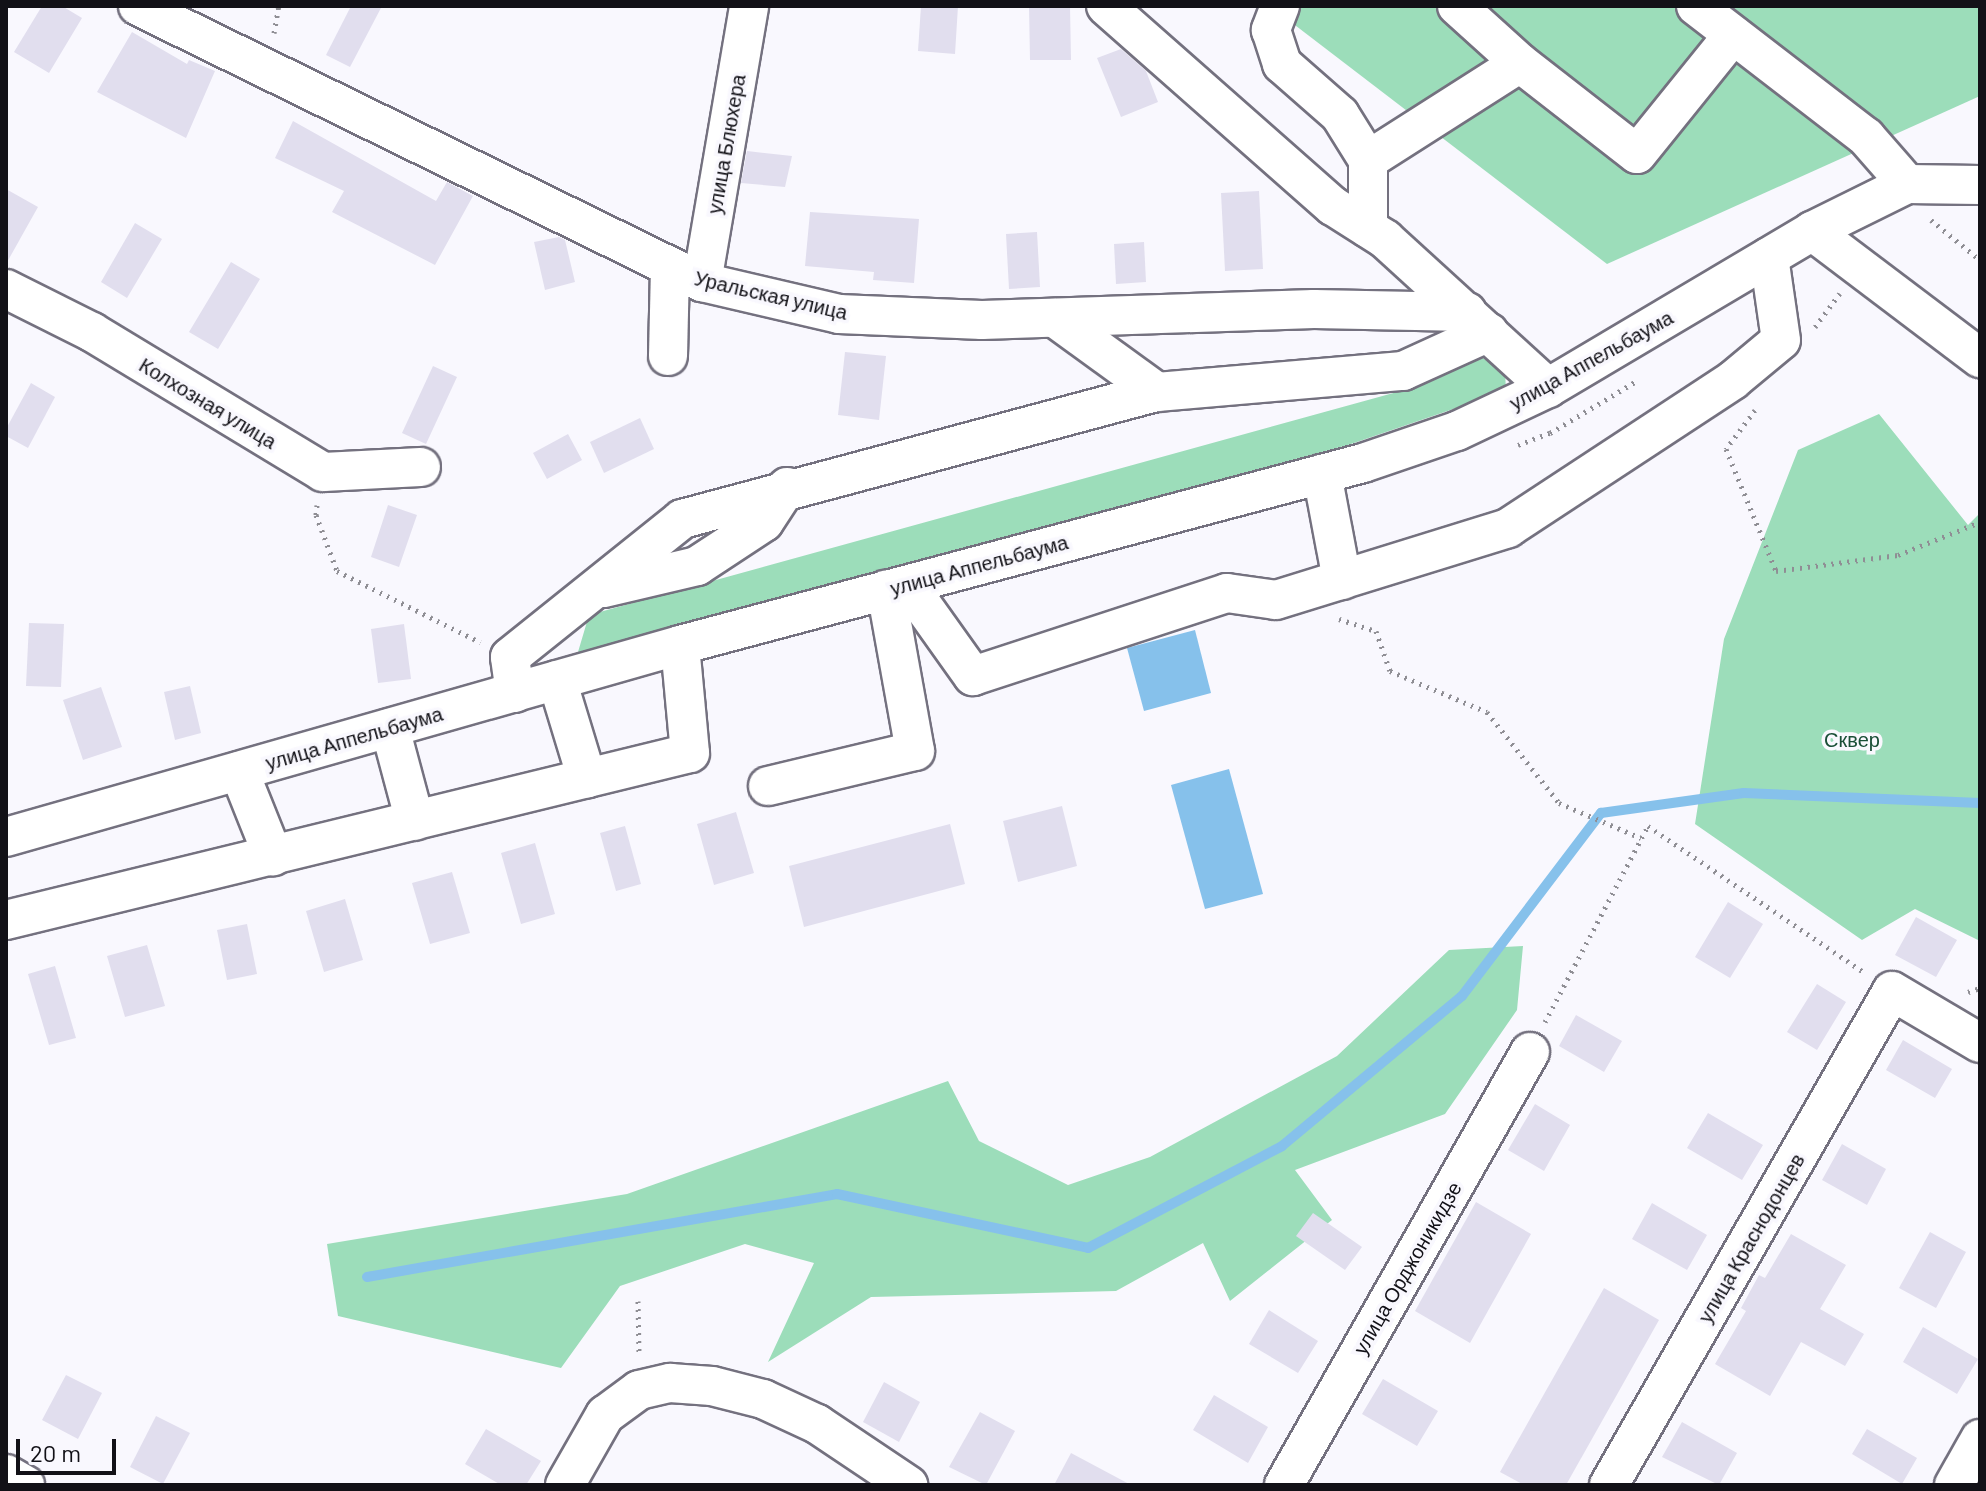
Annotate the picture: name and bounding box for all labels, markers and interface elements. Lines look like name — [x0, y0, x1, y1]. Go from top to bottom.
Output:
street label: улица Блюхера — [702, 72, 750, 216]
street label: Уральская улица — [692, 266, 850, 324]
street label: улица Аппельбаума — [1505, 305, 1677, 415]
street label: Колхозная улица — [135, 353, 281, 453]
street label: улица Аппельбаума — [887, 530, 1071, 600]
street label: улица Аппельбаума — [263, 701, 445, 775]
park label: Сквер — [1824, 727, 1880, 751]
street label: улица Краснодонцев — [1693, 1149, 1809, 1327]
street label: улица Орджоникидзе — [1348, 1177, 1466, 1359]
scale bar — [20, 1423, 120, 1473]
text: 20 m — [30, 1438, 81, 1467]

